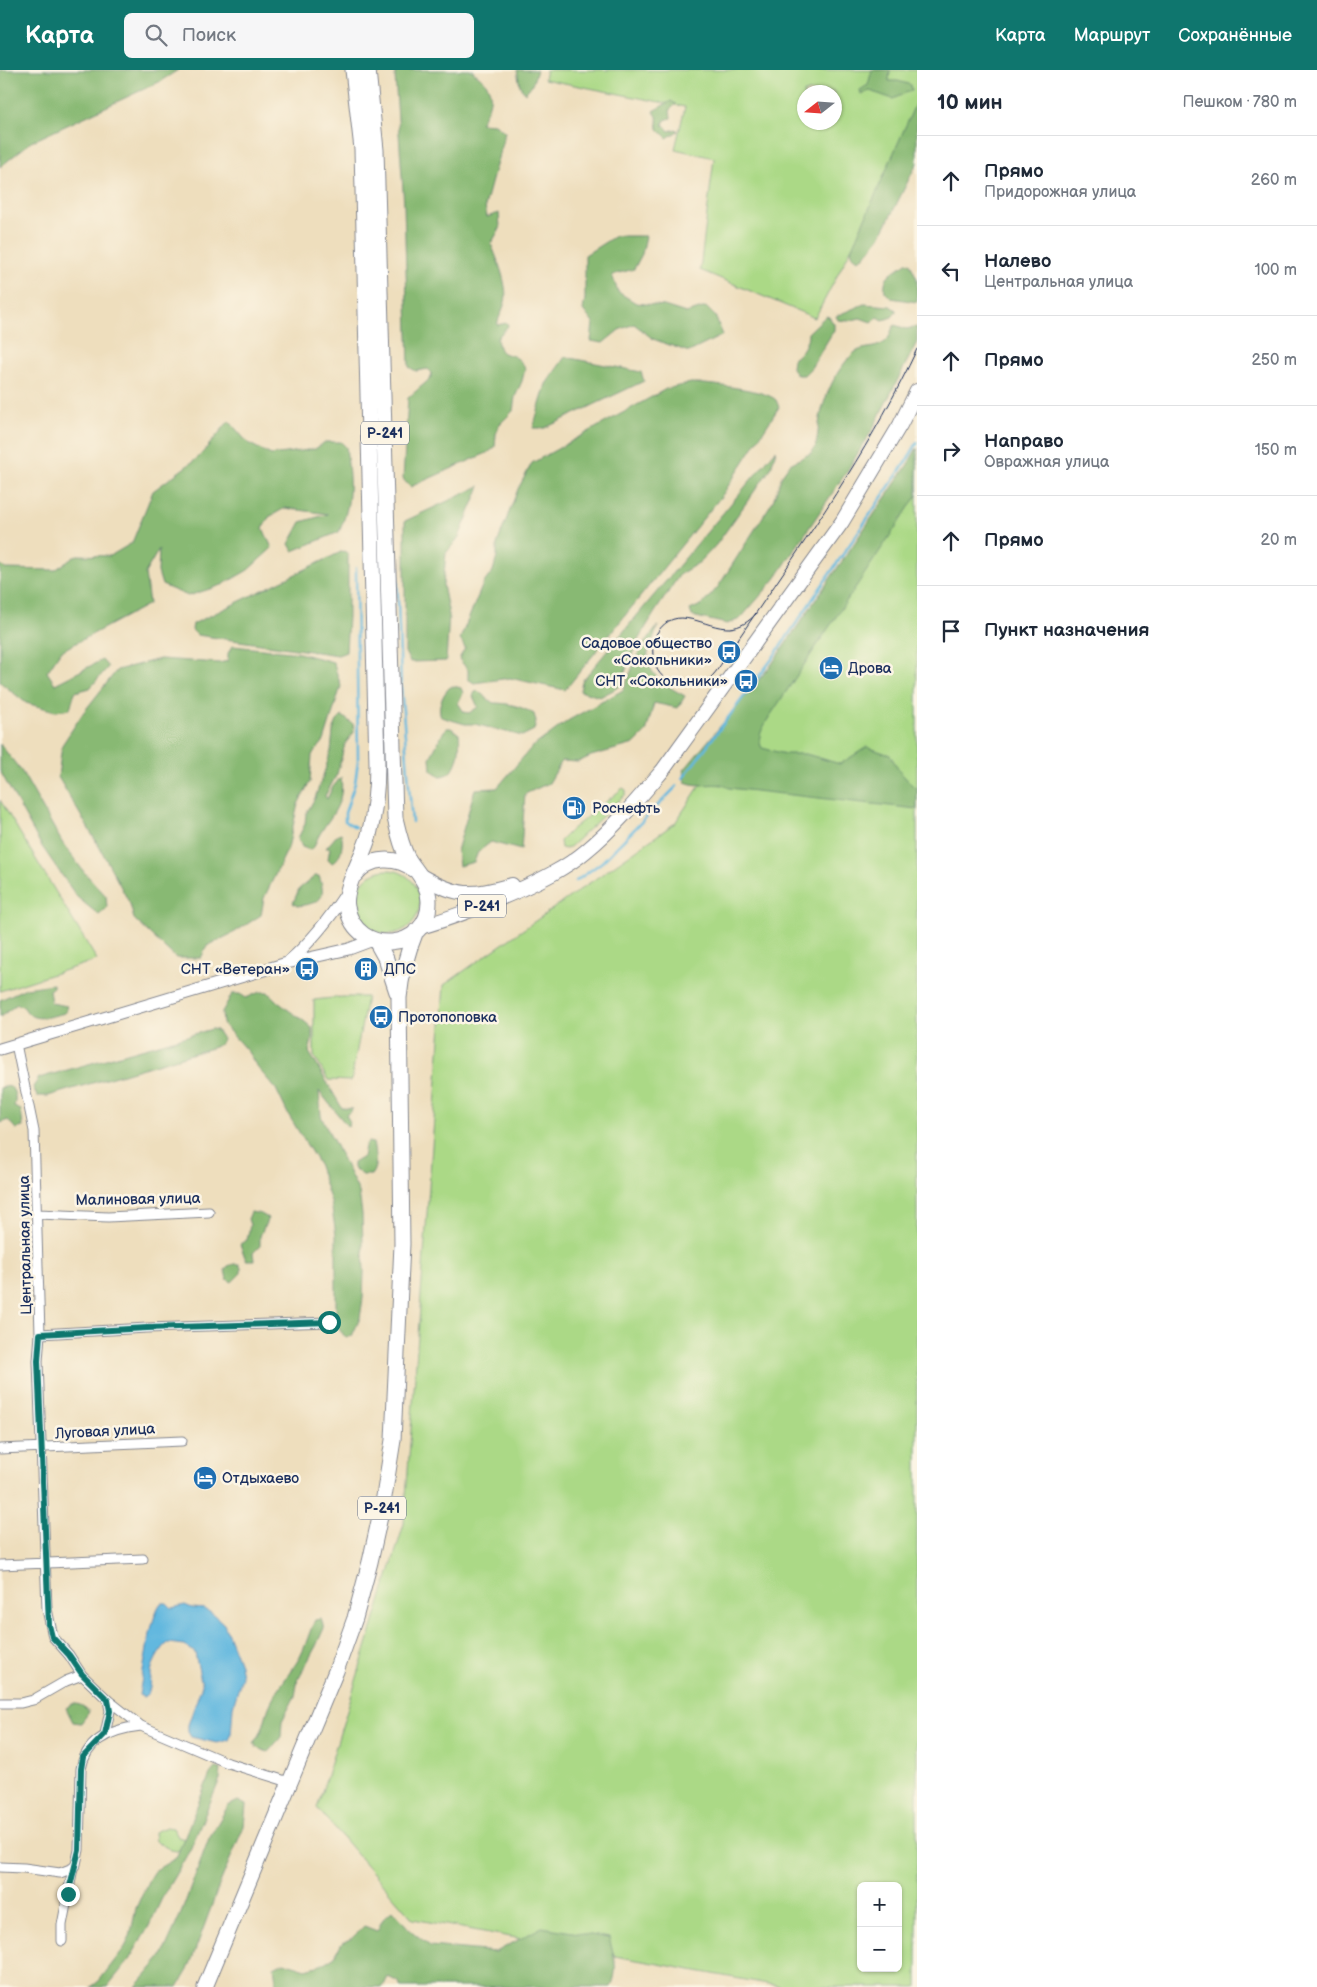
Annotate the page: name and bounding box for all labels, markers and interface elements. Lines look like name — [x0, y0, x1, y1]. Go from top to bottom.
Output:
search box — [124, 13, 474, 58]
text: Карта — [25, 21, 94, 50]
icon: search — [142, 21, 170, 49]
text: Поиск — [182, 24, 236, 47]
text: Карта — [995, 25, 1046, 46]
text: Маршрут — [1074, 25, 1150, 46]
text: Сохранённые — [1178, 25, 1292, 46]
north arrow — [797, 85, 842, 130]
text: 10 мин — [937, 90, 1003, 115]
text: Пешком · 780 m — [1182, 93, 1297, 112]
text: Прямо — [984, 160, 1044, 183]
icon: ahead — [937, 167, 965, 195]
text: 260 m — [1251, 171, 1297, 190]
text: Придорожная улица — [984, 183, 1136, 202]
text: Налево — [984, 250, 1051, 273]
icon: left — [937, 257, 965, 285]
text: 100 m — [1254, 261, 1297, 280]
text: Центральная улица — [984, 273, 1133, 292]
icon: ahead — [937, 347, 965, 375]
text: Прямо — [984, 349, 1044, 372]
text: 250 m — [1251, 351, 1297, 370]
road number: Р-241 — [361, 422, 409, 444]
text: Направо — [984, 430, 1064, 453]
icon: right — [937, 437, 965, 465]
text: 150 m — [1255, 441, 1297, 460]
text: Овражная улица — [984, 453, 1109, 472]
icon: ahead — [937, 527, 965, 555]
text: Прямо — [984, 529, 1044, 552]
text: 20 m — [1261, 531, 1297, 550]
icon: arrive — [937, 617, 965, 645]
text: Пункт назначения — [984, 619, 1149, 642]
place label: Садовое общество «Сокольники» — [581, 634, 712, 670]
bus stop icon: Садовое общество «Сокольники» — [716, 639, 742, 665]
hotel icon: Дрова — [818, 655, 844, 681]
place label: Дрова — [848, 659, 892, 678]
bus stop icon: СНТ «Сокольники» — [733, 668, 759, 694]
place label: СНТ «Сокольники» — [595, 672, 728, 691]
fuel station icon: Роснефть — [561, 795, 587, 821]
place label: Роснефть — [592, 799, 661, 818]
road number: Р-241 — [458, 894, 506, 918]
bus stop icon: СНТ «Ветеран» — [294, 956, 320, 982]
building icon: ДПС — [353, 956, 379, 982]
place label: СНТ «Ветеран» — [181, 960, 290, 979]
place label: ДПС — [384, 960, 416, 979]
bus stop icon: Протопоповка — [368, 1004, 394, 1030]
place label: Протопоповка — [398, 1008, 497, 1027]
street label: Центральная улица — [15, 1175, 36, 1315]
street label: Малиновая улица — [75, 1189, 201, 1210]
route start — [318, 1311, 341, 1334]
street label: Луговая улица — [53, 1419, 156, 1444]
hotel icon: Отдыхаево — [192, 1465, 218, 1491]
place label: Отдыхаево — [222, 1469, 299, 1488]
road number: Р-241 — [358, 1496, 406, 1520]
map controls — [857, 1882, 902, 1972]
button: + — [857, 1882, 902, 1927]
route end — [57, 1883, 80, 1906]
button: − — [857, 1927, 902, 1972]

